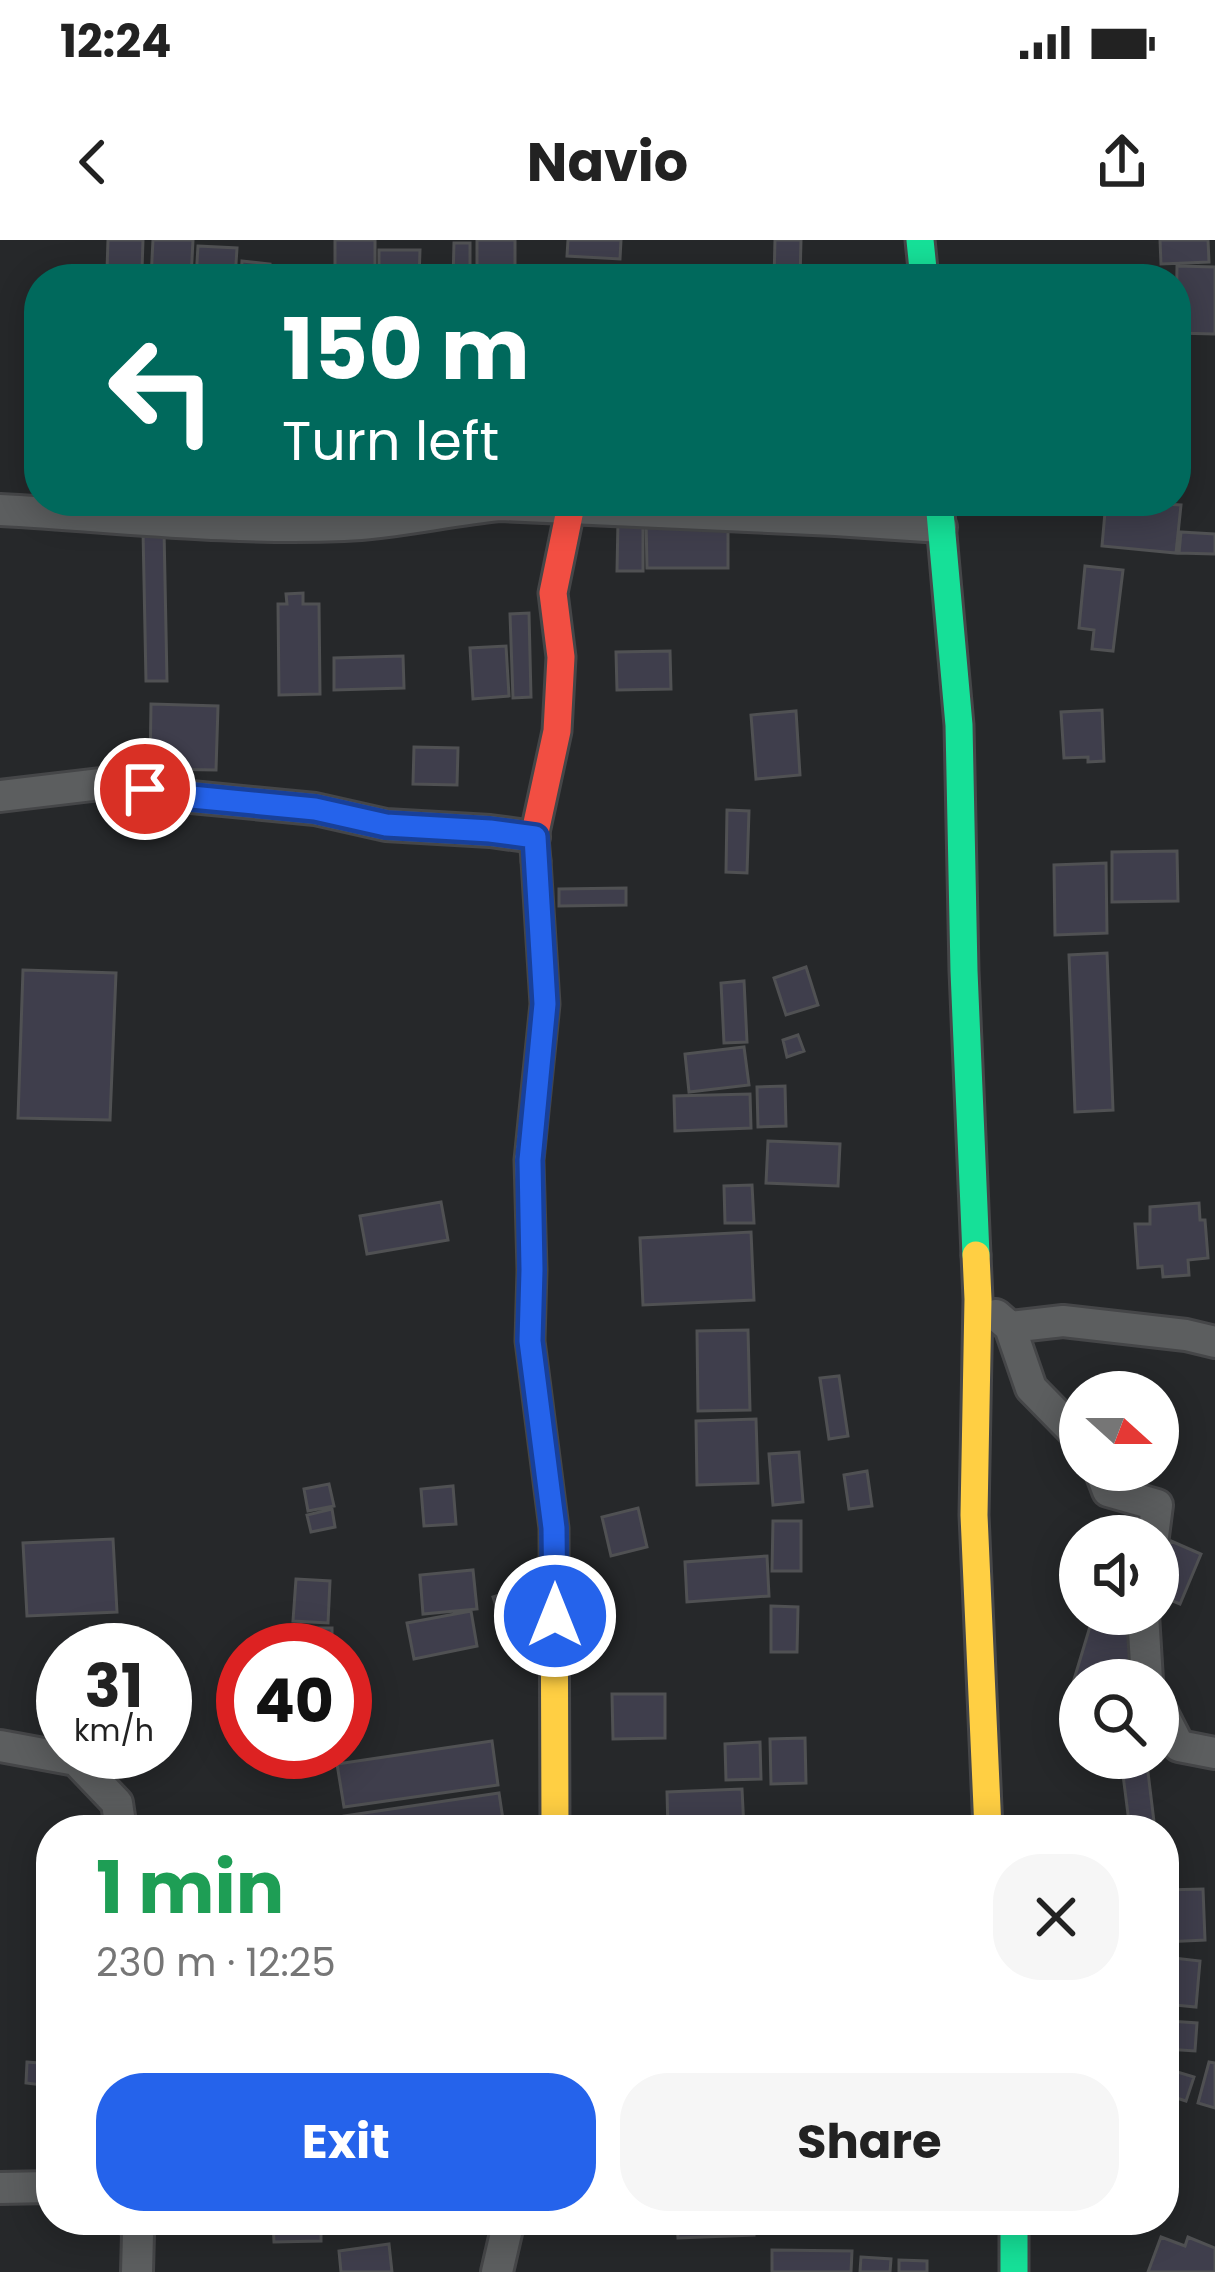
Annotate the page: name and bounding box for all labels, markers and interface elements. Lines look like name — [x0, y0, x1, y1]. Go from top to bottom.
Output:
text: 12:24 — [60, 10, 172, 73]
text: Navio — [527, 124, 688, 200]
icon: back — [60, 129, 126, 195]
icon: share — [1089, 129, 1155, 195]
text: 150 m — [282, 291, 530, 408]
icon: left — [84, 312, 240, 468]
text: Turn left — [282, 403, 499, 479]
pin — [94, 738, 196, 840]
icon: arrive — [112, 756, 178, 822]
north arrow — [1059, 1371, 1179, 1491]
map controls — [1059, 1371, 1179, 1779]
button: sound — [1059, 1515, 1179, 1635]
position arrow — [492, 1553, 618, 1679]
speed limit sign: 40 — [216, 1623, 372, 1779]
text: 31 — [85, 1644, 143, 1728]
button: search — [1059, 1659, 1179, 1779]
text: km/h — [74, 1709, 154, 1752]
text: 1 min — [96, 1837, 284, 1938]
button: close — [993, 1854, 1119, 1980]
text: 230 m · 12:25 — [96, 1935, 336, 1990]
button: Exit — [96, 2073, 596, 2211]
button: Share — [620, 2073, 1119, 2211]

